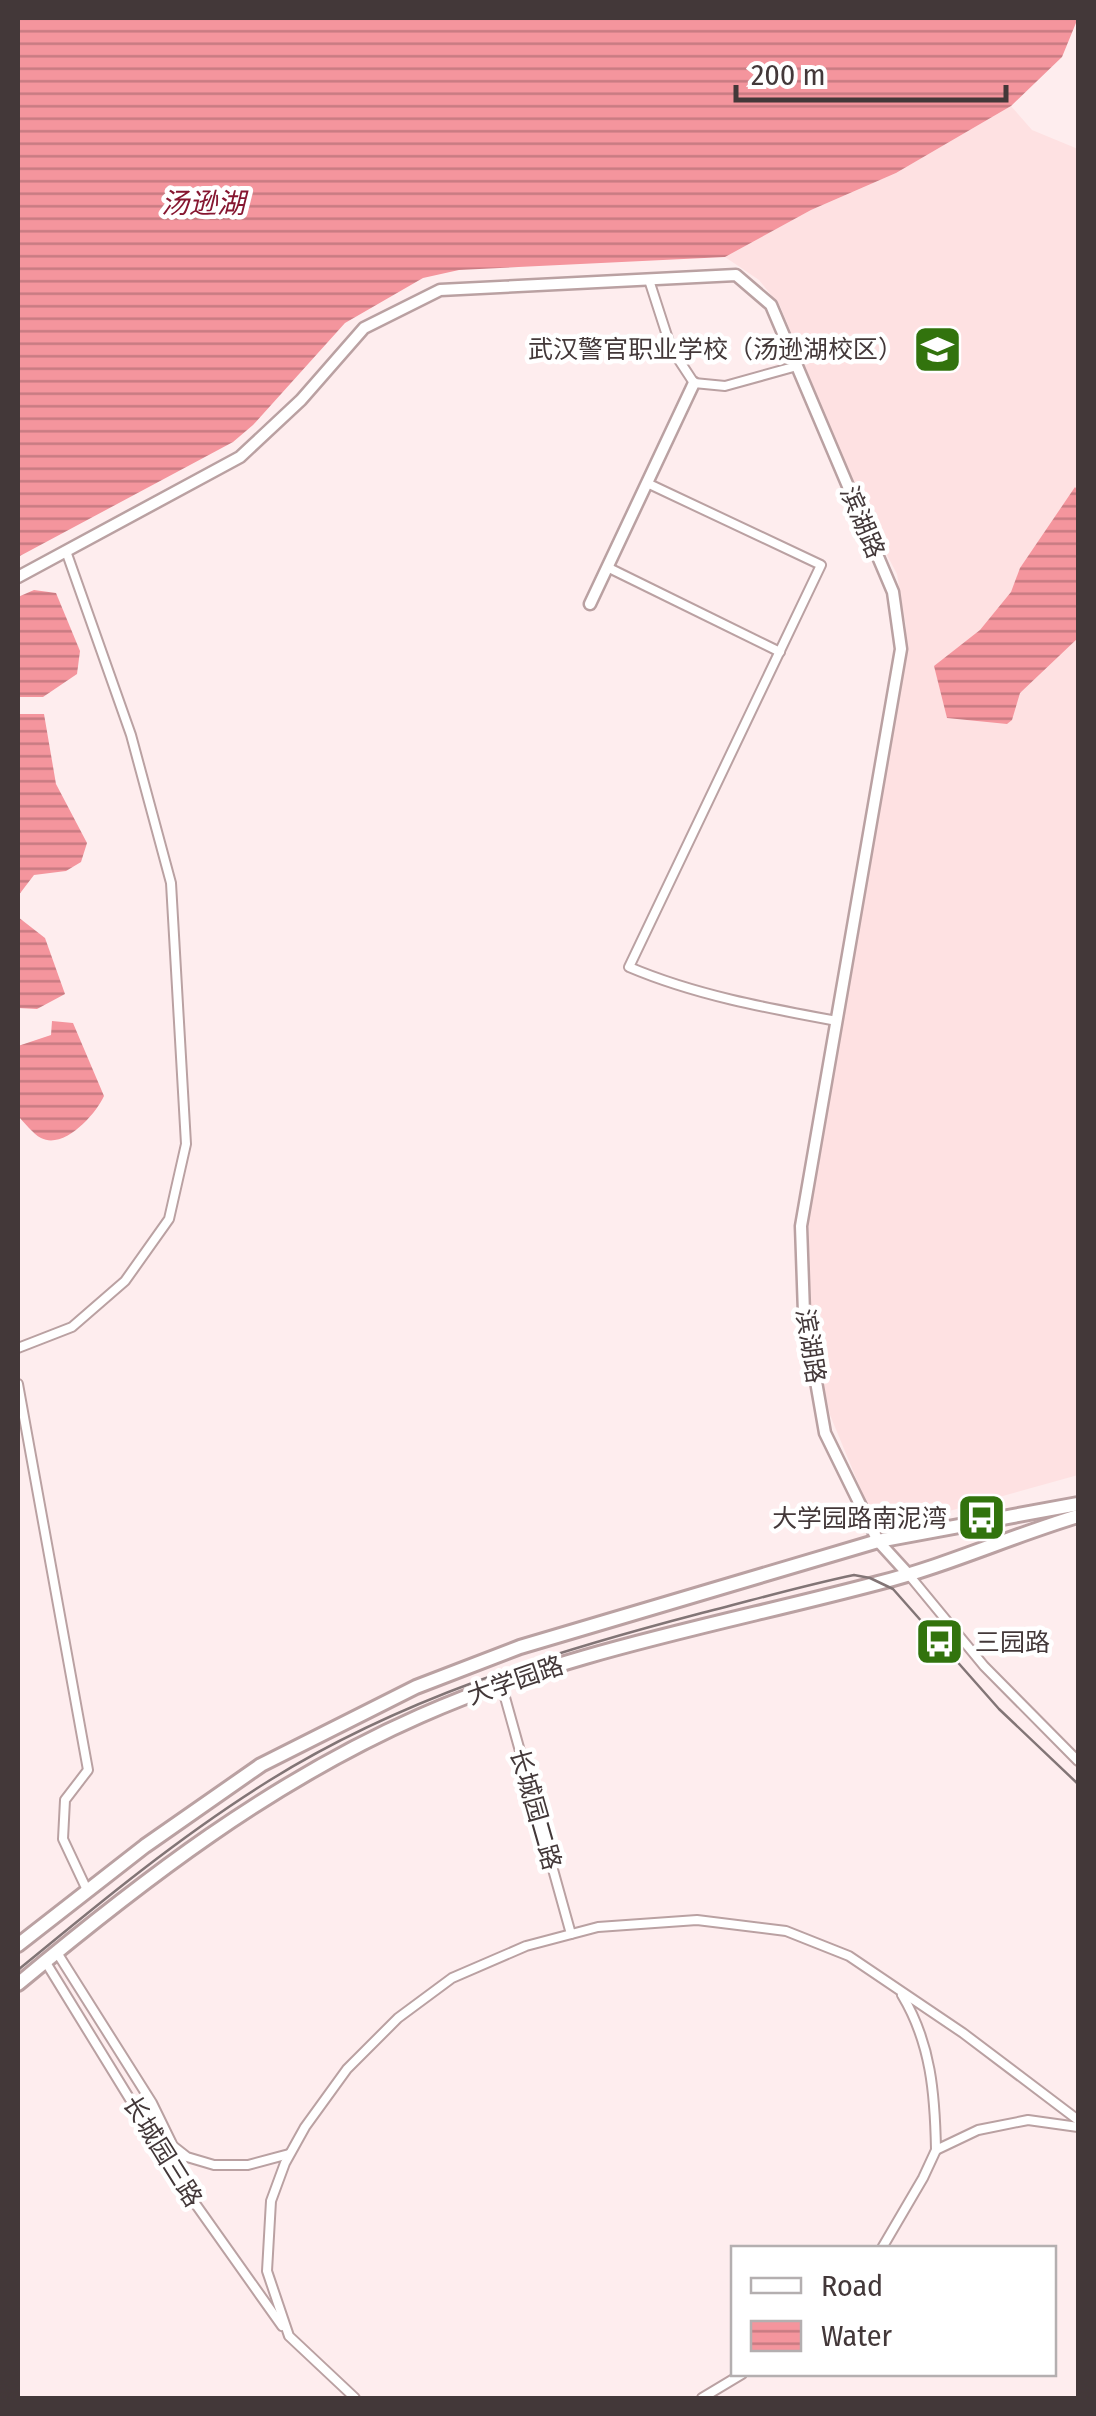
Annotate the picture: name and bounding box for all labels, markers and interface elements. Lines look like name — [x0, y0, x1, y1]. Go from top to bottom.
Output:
scale bar — [736, 40, 1006, 102]
text: 200 m — [751, 57, 826, 93]
water label: 汤逊湖 — [161, 187, 249, 220]
school or university icon: 武汉警官职业学校（汤逊湖校区） — [912, 323, 964, 375]
place label: 武汉警官职业学校（汤逊湖校区） — [528, 335, 903, 365]
street label: 滨湖路 — [834, 482, 891, 563]
street label: 滨湖路 — [789, 1307, 831, 1386]
bus stop icon: 大学园路南泥湾 — [956, 1492, 1008, 1544]
place label: 大学园路南泥湾 — [772, 1504, 947, 1534]
bus stop icon: 三园路 — [914, 1616, 966, 1668]
place label: 三园路 — [975, 1628, 1050, 1658]
street label: 大学园路 — [463, 1650, 567, 1711]
street label: 长城园二路 — [503, 1745, 567, 1873]
street label: 长城园三路 — [116, 2091, 208, 2212]
legend — [731, 2246, 1056, 2376]
text: Road — [821, 2268, 883, 2304]
text: Water — [821, 2318, 892, 2354]

